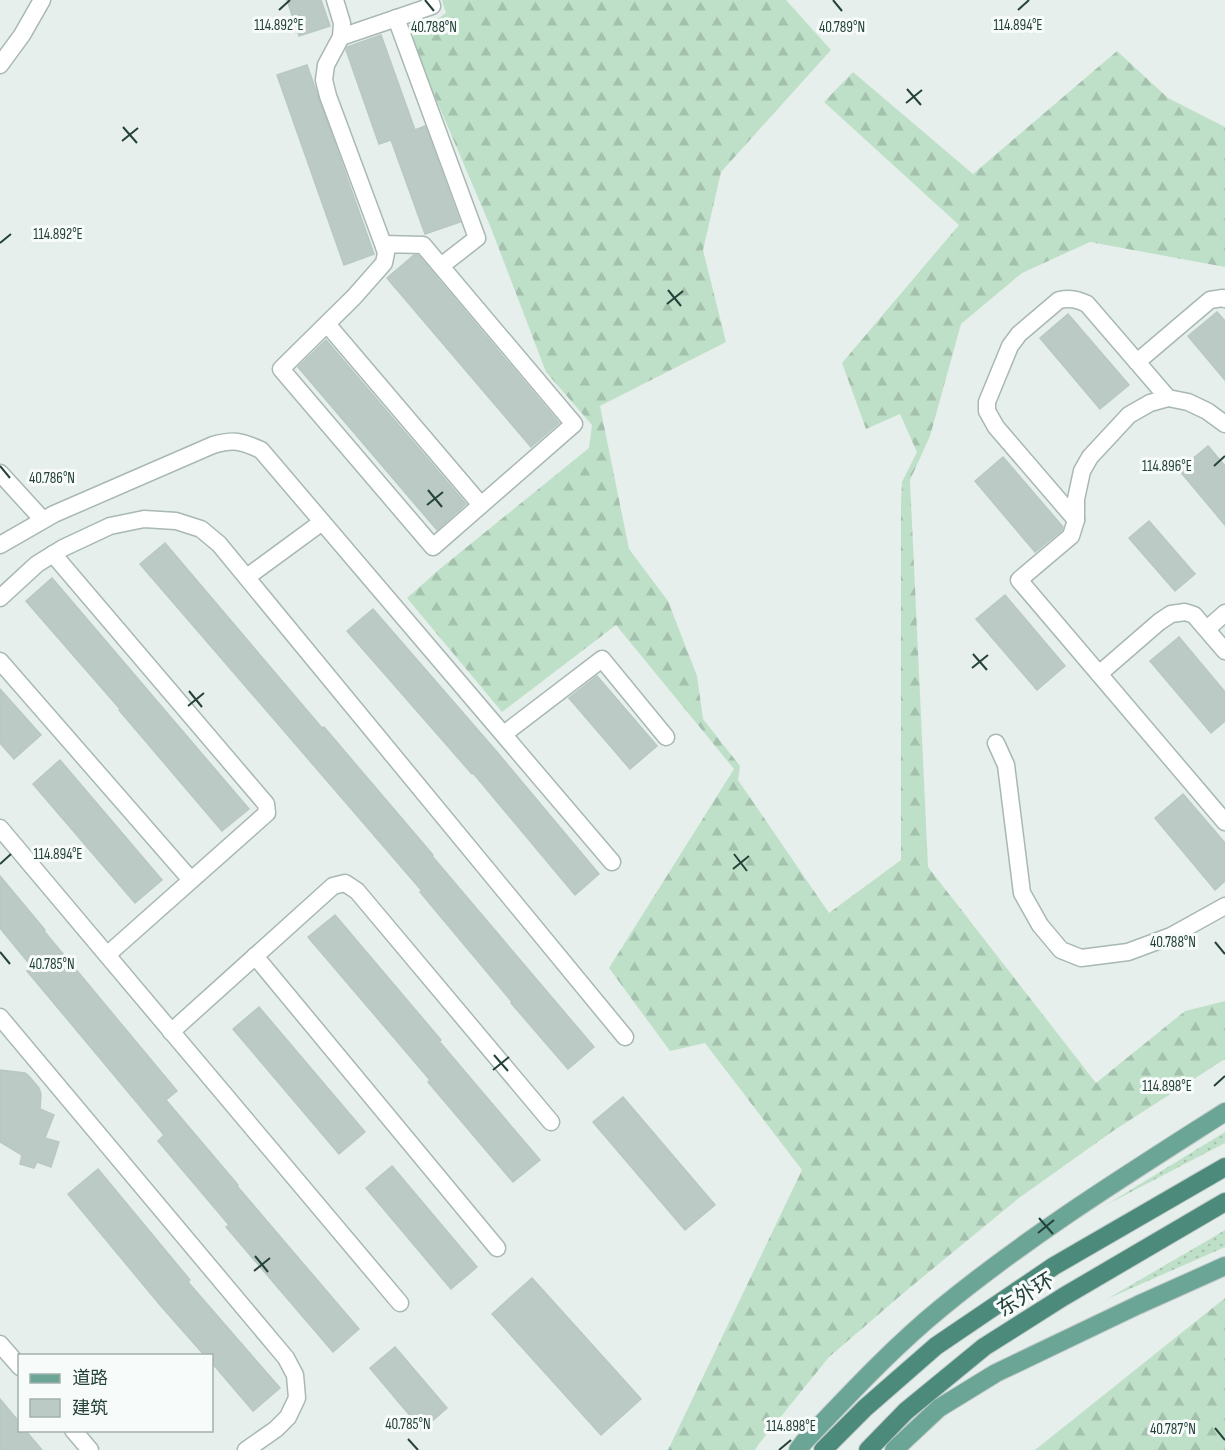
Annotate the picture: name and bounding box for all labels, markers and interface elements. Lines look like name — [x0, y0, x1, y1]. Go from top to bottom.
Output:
text: 114.892°E — [254, 16, 304, 35]
text: 114.894°E — [993, 16, 1043, 35]
text: 40.788°N — [411, 18, 457, 37]
text: 40.789°N — [819, 18, 865, 37]
text: 114.892°E — [33, 225, 83, 244]
text: 114.896°E — [1142, 457, 1192, 476]
text: 40.786°N — [29, 469, 75, 488]
text: 114.894°E — [33, 845, 83, 864]
text: 40.788°N — [1150, 933, 1196, 952]
text: 40.785°N — [29, 955, 75, 974]
text: 114.898°E — [1142, 1077, 1192, 1096]
street label: 东外环 — [993, 1268, 1059, 1322]
legend — [18, 1354, 213, 1432]
text: 道路 — [72, 1368, 108, 1389]
text: 建筑 — [72, 1398, 108, 1419]
text: 40.785°N — [385, 1415, 431, 1434]
text: 114.898°E — [766, 1417, 816, 1436]
text: 40.787°N — [1150, 1420, 1196, 1439]

